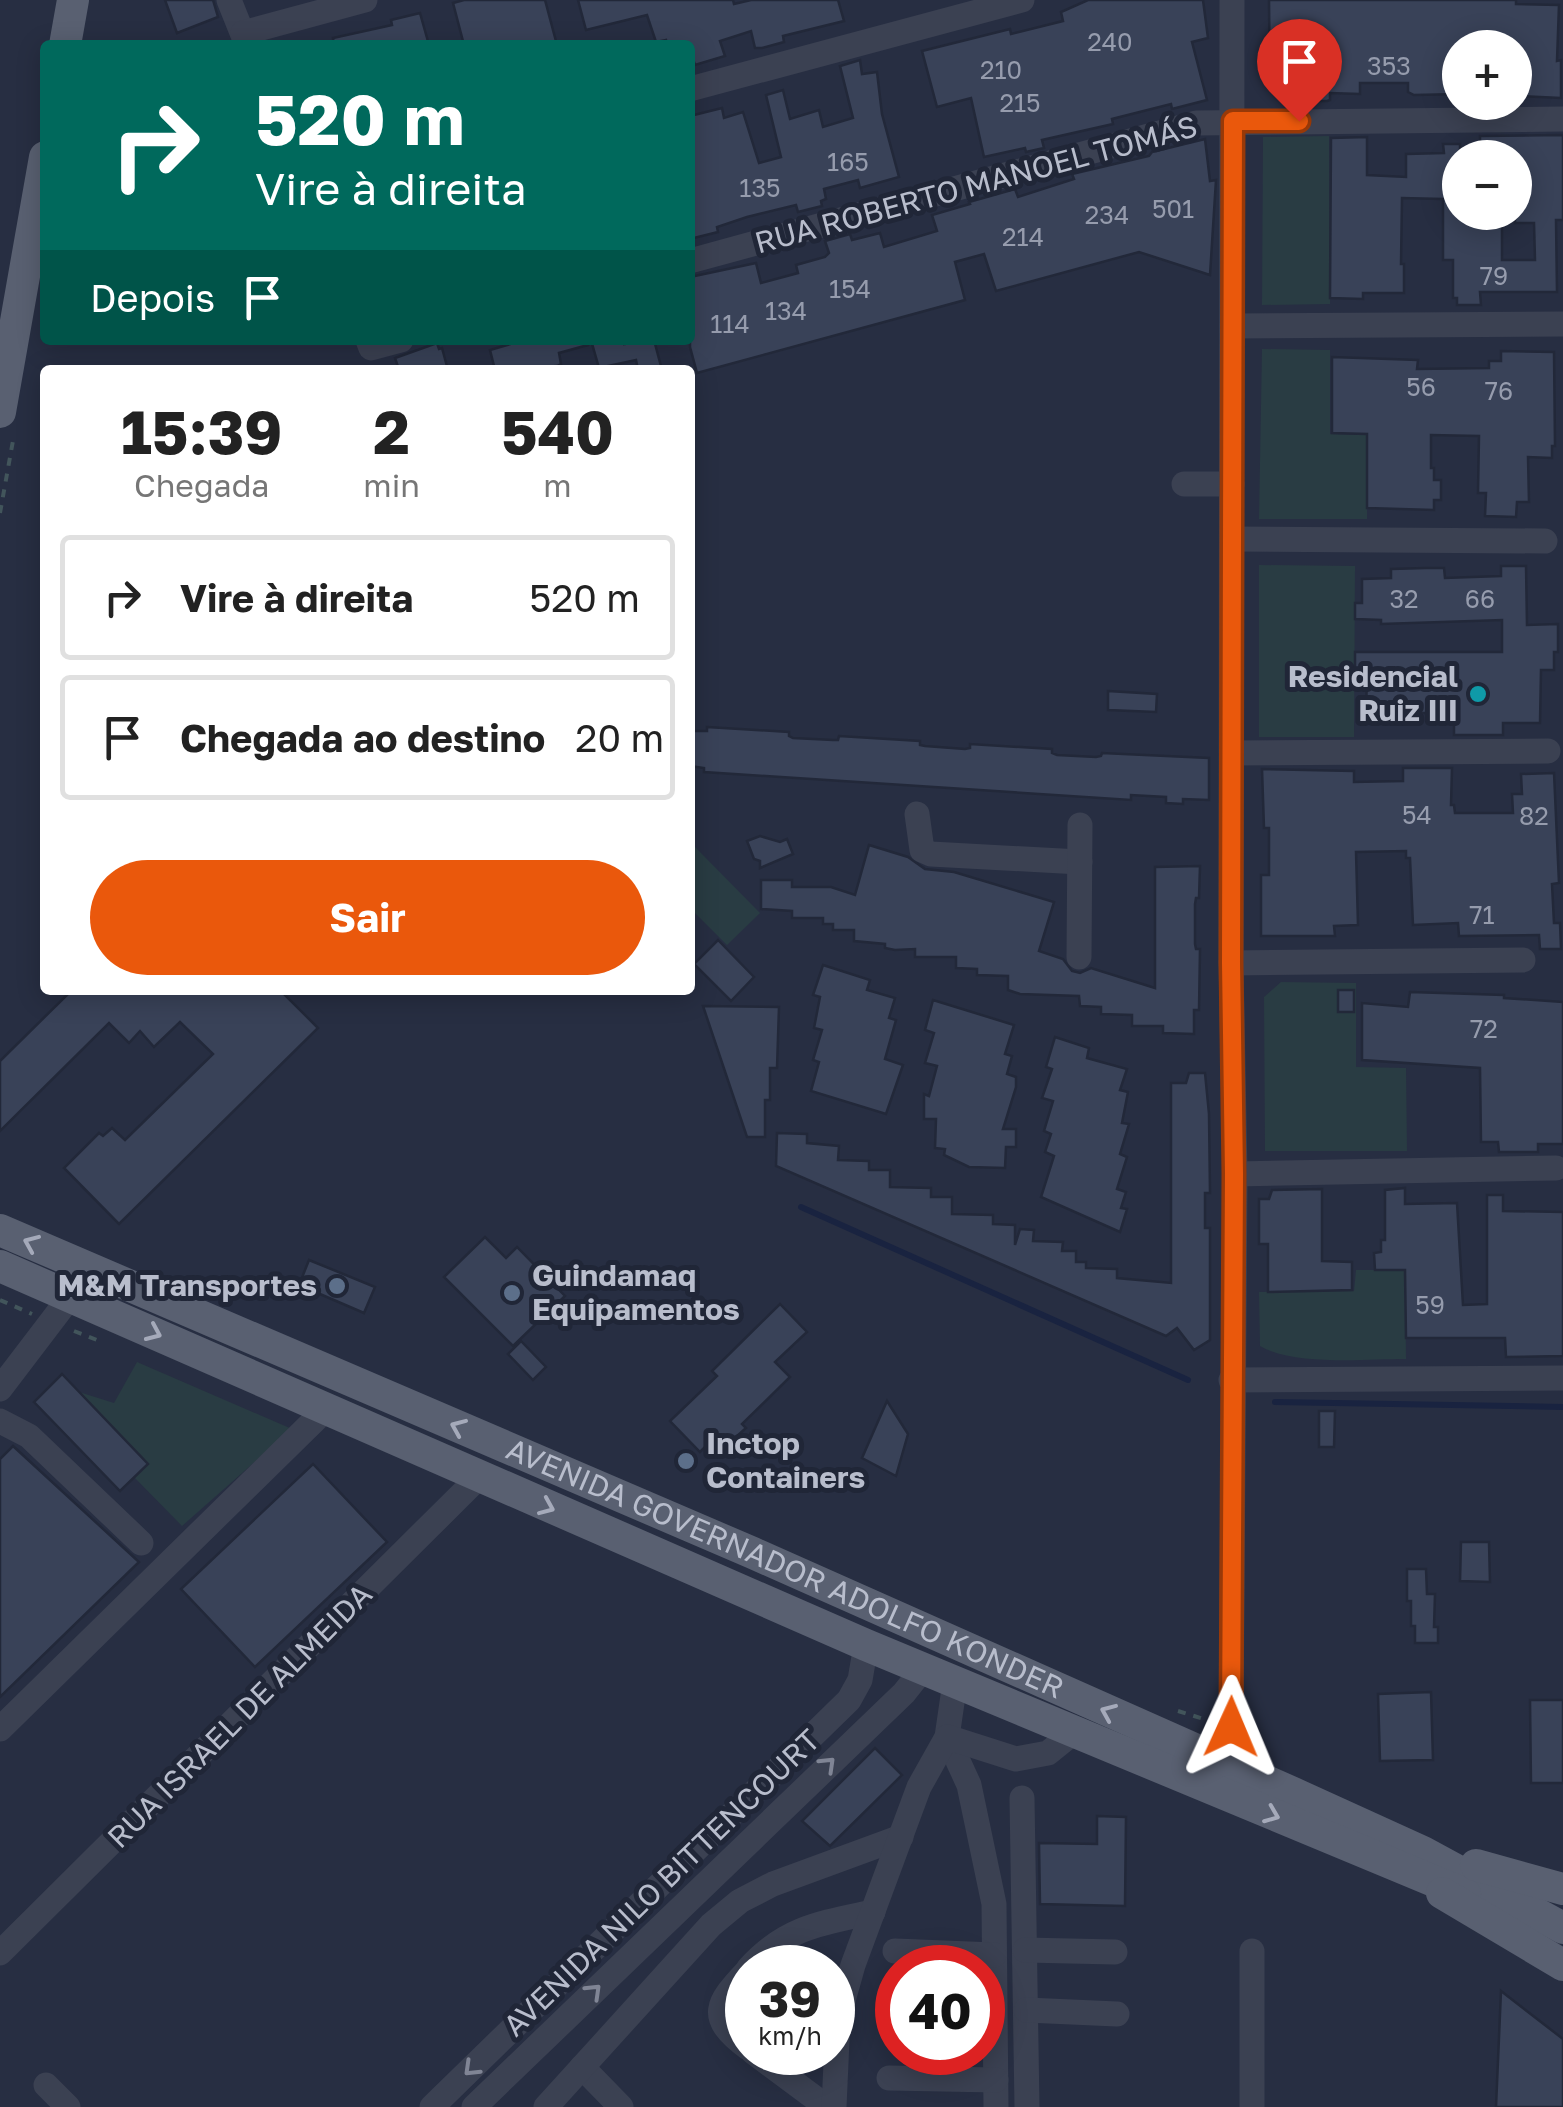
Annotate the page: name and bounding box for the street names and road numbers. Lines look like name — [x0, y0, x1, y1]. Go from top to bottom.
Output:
street label: RUA ROBERTO MANOEL TOMÁS — [751, 108, 1201, 260]
street label: AVENIDA GOVERNADOR ADOLFO KONDER — [501, 1430, 1069, 1706]
street label: RUA ISRAEL DE ALMEIDA — [100, 1576, 379, 1855]
street label: AVENIDA NILO BITTENCOURT — [496, 1721, 827, 2043]

